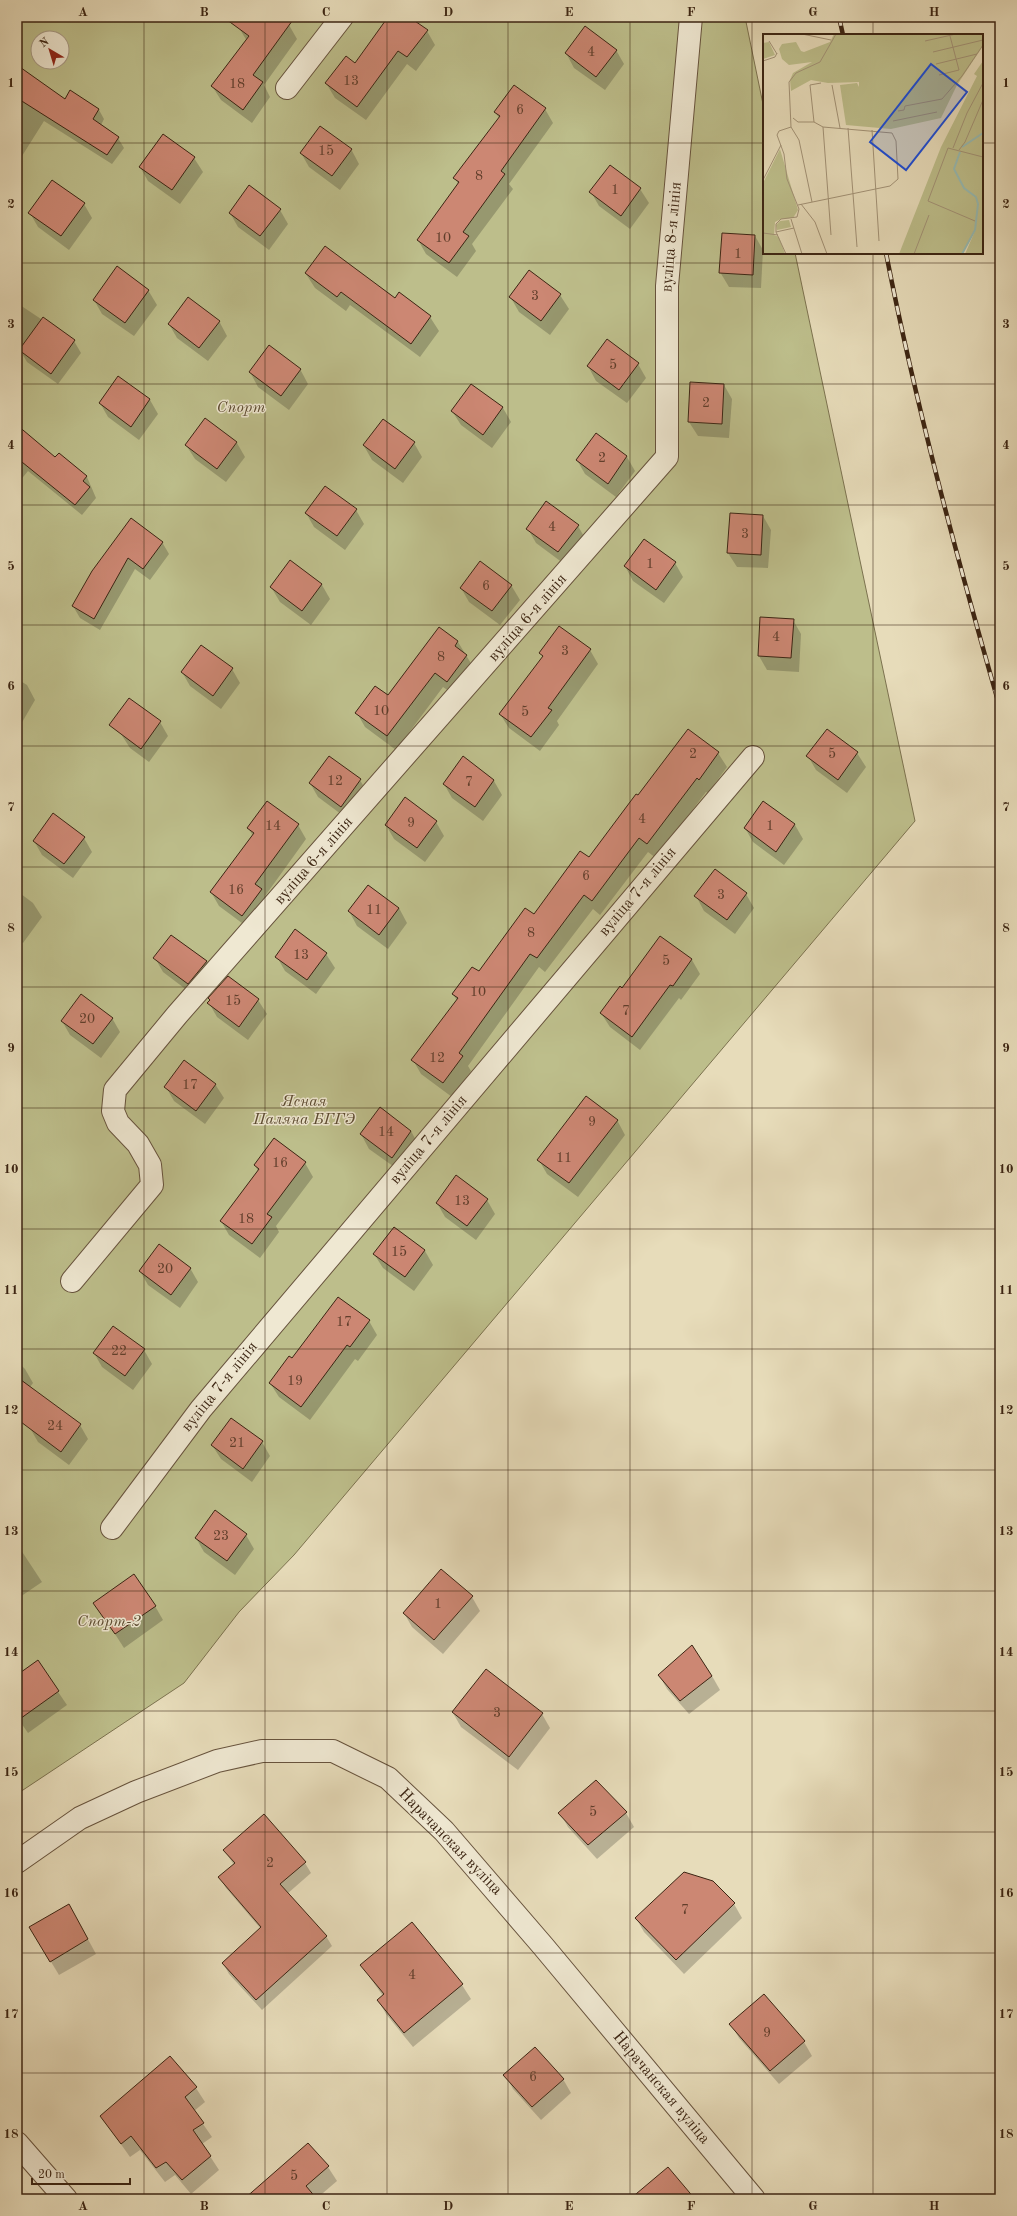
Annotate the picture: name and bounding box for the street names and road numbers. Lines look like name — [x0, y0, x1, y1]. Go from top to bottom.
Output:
street label: вуліца 8-я лінія — [659, 181, 685, 293]
street label: вуліца 6-я лінія — [486, 571, 570, 665]
street label: вуліца 6-я лінія — [272, 814, 356, 908]
street label: вуліца 7-я лінія — [596, 844, 680, 940]
street label: вуліца 7-я лінія — [387, 1092, 471, 1188]
street label: вуліца 7-я лінія — [179, 1339, 261, 1435]
street label: Нарачанская вуліца — [395, 1786, 505, 1898]
street label: Нарачанская вуліца — [609, 2029, 713, 2147]

